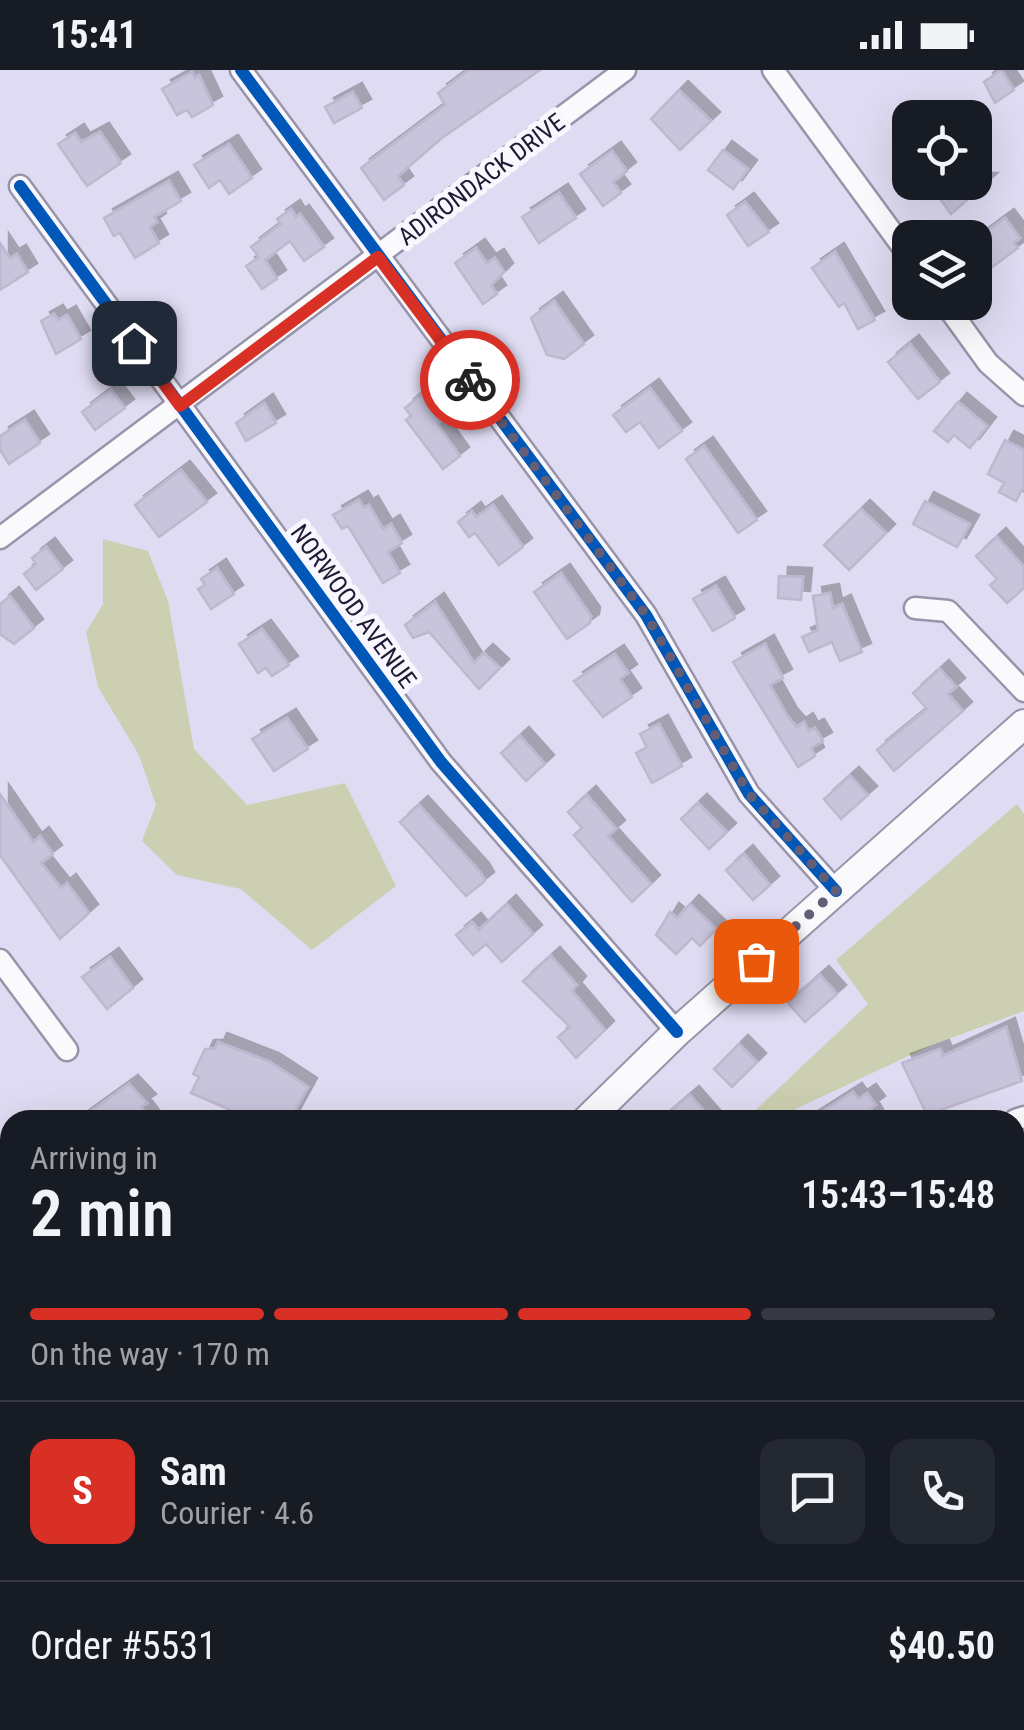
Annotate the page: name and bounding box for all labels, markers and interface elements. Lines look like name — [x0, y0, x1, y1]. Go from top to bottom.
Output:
text: 15:41 — [50, 13, 137, 57]
map controls — [892, 100, 992, 320]
button: locate — [892, 100, 992, 200]
street label: ADIRONDACK DRIVE — [392, 107, 570, 251]
button: layers — [892, 220, 992, 320]
pin — [92, 301, 177, 386]
icon: home — [107, 316, 162, 371]
courier — [420, 330, 520, 430]
icon: bike — [443, 353, 498, 408]
street label: NORWOOD AVENUE — [285, 519, 423, 694]
pin — [714, 919, 799, 1004]
icon: bag — [729, 934, 784, 989]
text: Arriving in — [30, 1139, 158, 1177]
text: 15:43–15:48 — [801, 1173, 995, 1217]
text: 2 min — [30, 1176, 174, 1252]
text: On the way · 170 m — [30, 1335, 270, 1373]
button: chat — [760, 1439, 865, 1544]
button: phone — [890, 1439, 995, 1544]
text: Sam — [160, 1450, 227, 1494]
text: S — [72, 1469, 93, 1513]
text: Courier · 4.6 — [160, 1494, 314, 1532]
text: Order #5531 — [30, 1624, 217, 1668]
text: $40.50 — [888, 1624, 995, 1668]

